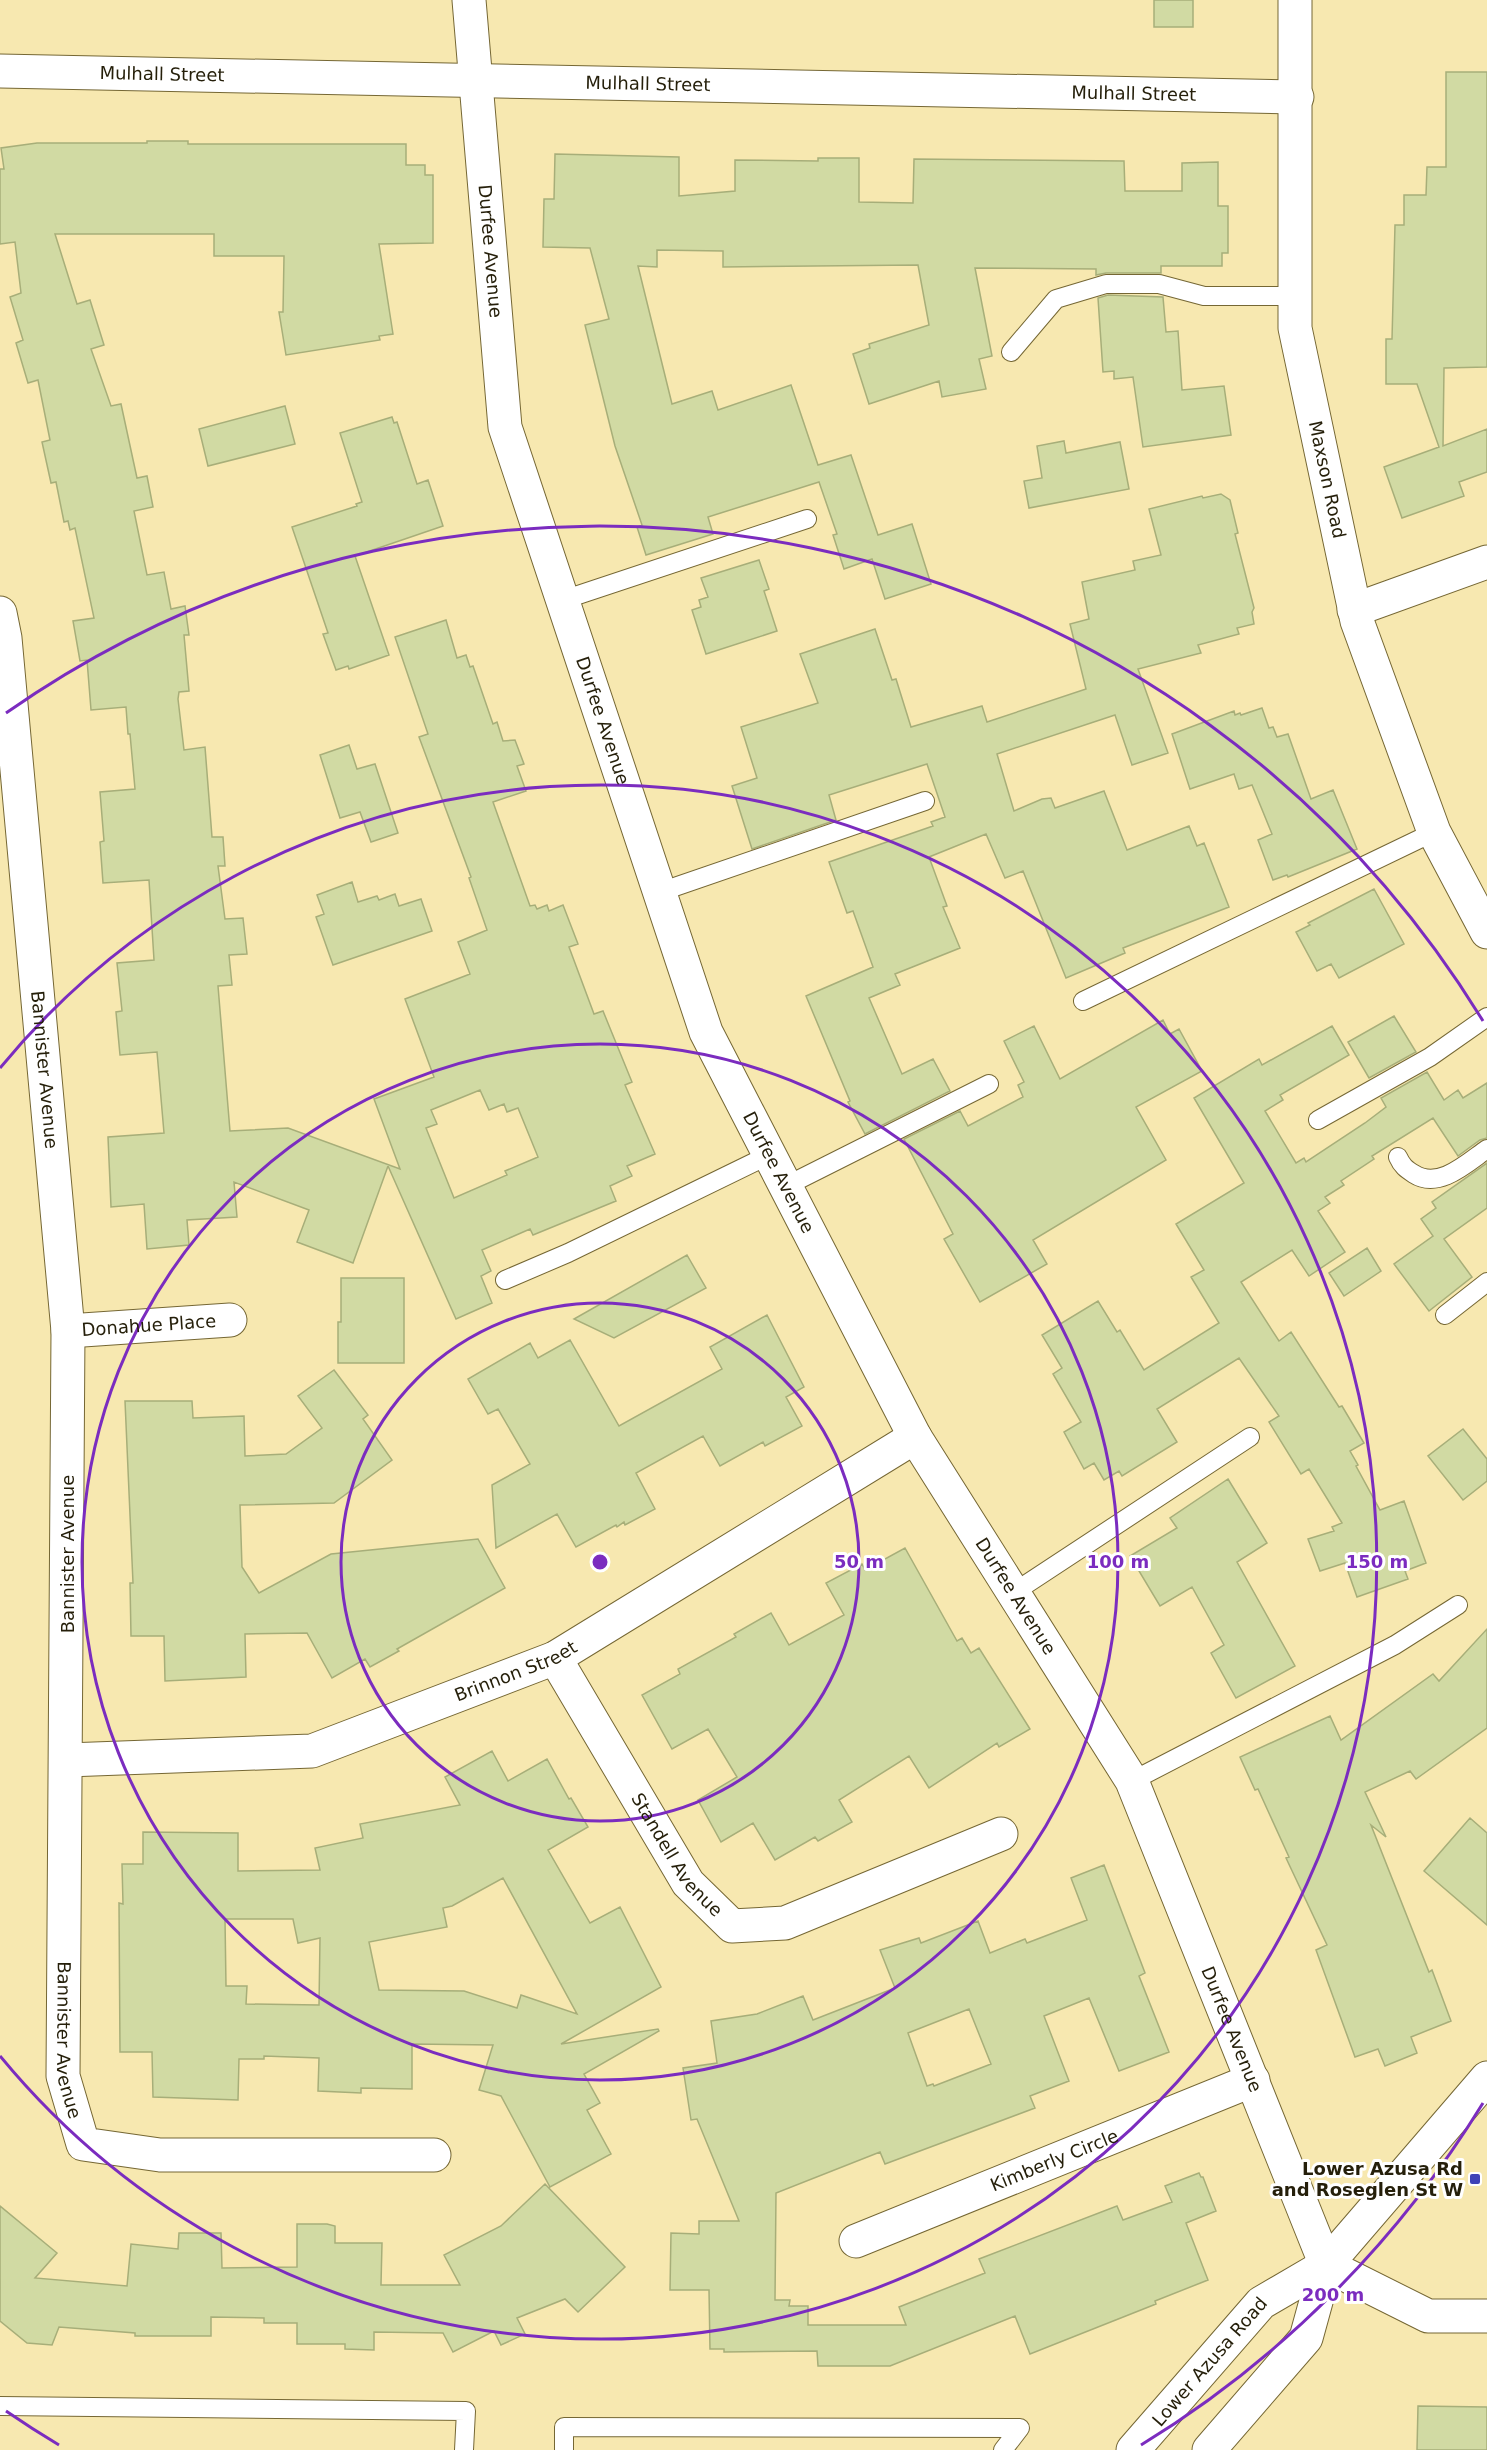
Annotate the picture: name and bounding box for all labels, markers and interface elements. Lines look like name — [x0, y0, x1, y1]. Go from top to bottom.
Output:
street label: Mulhall Street — [99, 62, 225, 85]
street label: Mulhall Street — [585, 72, 711, 95]
street label: Mulhall Street — [1071, 81, 1196, 105]
street label: Durfee Avenue — [475, 183, 507, 319]
street label: Maxson Road — [1305, 419, 1350, 540]
street label: Durfee Avenue — [572, 654, 634, 787]
street label: Bannister Avenue — [27, 990, 62, 1150]
street label: Durfee Avenue — [739, 1108, 819, 1236]
street label: Donahue Place — [81, 1310, 217, 1340]
street label: Bannister Avenue — [57, 1475, 78, 1633]
street label: Durfee Avenue — [971, 1534, 1060, 1658]
text: 50 m — [834, 1551, 884, 1572]
text: 100 m — [1087, 1551, 1149, 1572]
text: 150 m — [1346, 1551, 1408, 1572]
centre of rings — [590, 1552, 610, 1572]
street label: Brinnon Street — [451, 1636, 581, 1705]
street label: Standell Avenue — [627, 1789, 727, 1921]
street label: Bannister Avenue — [53, 1961, 86, 2121]
street label: Durfee Avenue — [1197, 1963, 1267, 2095]
street label: Kimberly Circle — [987, 2125, 1121, 2195]
place label: Lower Azusa Rd and Roseglen St W — [1272, 2158, 1463, 2200]
marker: Lower Azusa Rd and Roseglen St W — [1468, 2172, 1482, 2186]
text: 200 m — [1302, 2284, 1364, 2305]
street label: Lower Azusa Road — [1148, 2293, 1271, 2430]

